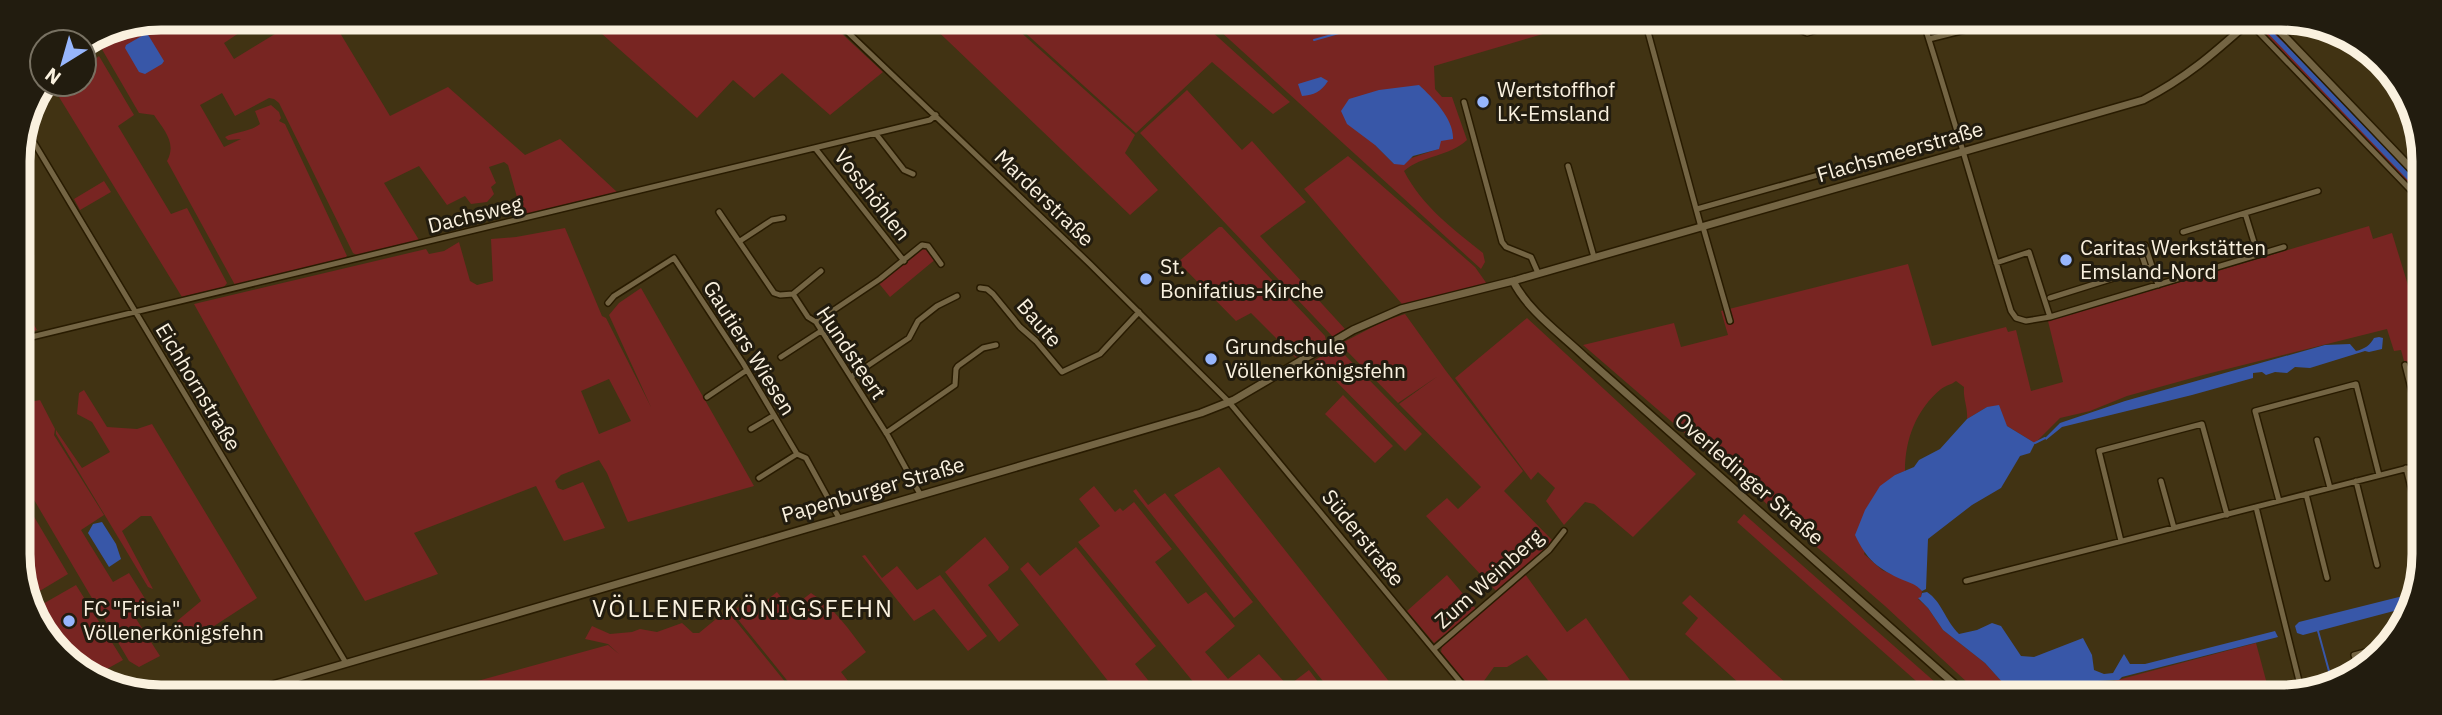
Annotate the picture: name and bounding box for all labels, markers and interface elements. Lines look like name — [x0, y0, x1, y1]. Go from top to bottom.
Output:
north arrow — [28, 28, 98, 98]
text: N — [40, 63, 65, 90]
place label: Wertstoffhof LK-Emsland — [1497, 75, 1615, 127]
marker: Wertstoffhof LK-Emsland — [1475, 94, 1491, 110]
street label: Flachsmeerstraße — [1813, 114, 1986, 188]
street label: Vosshöhlen — [828, 143, 917, 246]
street label: Marderstraße — [989, 143, 1101, 252]
street label: Dachsweg — [425, 189, 525, 239]
place label: Caritas Werkstätten Emsland-Nord — [2080, 233, 2266, 285]
place label: St. Bonifatius-Kirche — [1160, 252, 1324, 304]
marker: Caritas Werkstätten Emsland-Nord — [2058, 252, 2074, 268]
marker: St. Bonifatius-Kirche — [1138, 271, 1154, 287]
street label: Gautiers Wiesen — [697, 275, 803, 420]
street label: Baute — [1011, 292, 1069, 353]
street label: Hundsteert — [810, 300, 893, 404]
street label: Eichhornstraße — [150, 317, 248, 456]
place label: Grundschule Völlenerkönigsfehn — [1225, 332, 1406, 384]
marker: Grundschule Völlenerkönigsfehn — [1203, 351, 1219, 367]
street label: Overledinger Straße — [1669, 406, 1830, 551]
street label: Papenburger Straße — [778, 450, 968, 529]
street label: Süderstraße — [1316, 483, 1411, 592]
street label: Zum Weinberg — [1428, 522, 1548, 634]
district label: VÖLLENERKÖNIGSFEHN — [592, 592, 894, 624]
place label: FC "Frisia" Völlenerkönigsfehn — [83, 594, 264, 646]
marker: FC "Frisia" Völlenerkönigsfehn — [61, 613, 77, 629]

